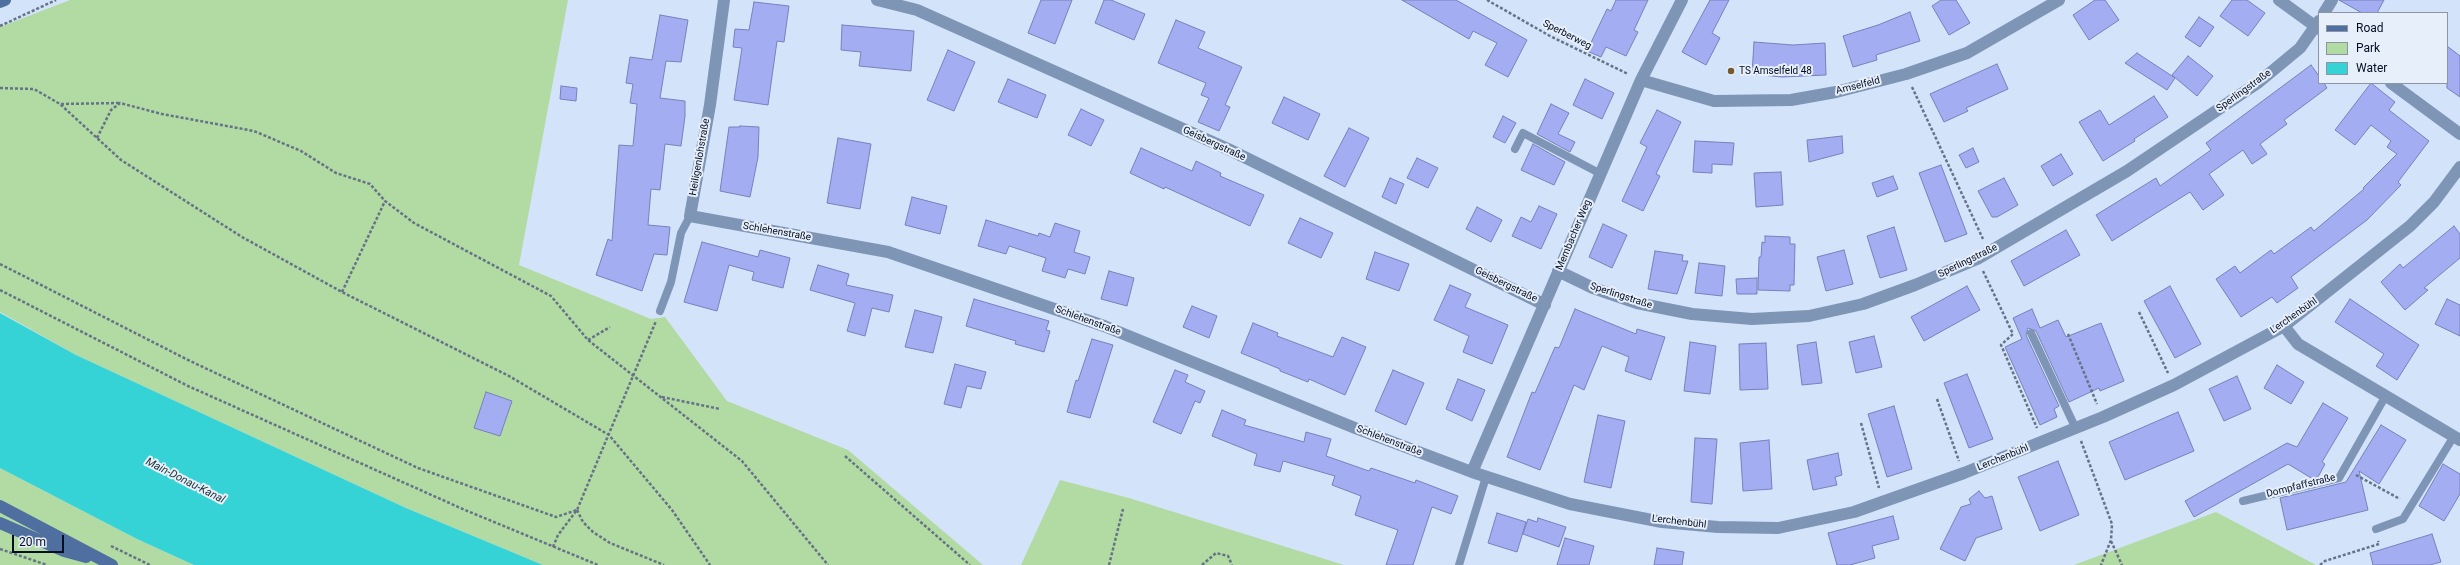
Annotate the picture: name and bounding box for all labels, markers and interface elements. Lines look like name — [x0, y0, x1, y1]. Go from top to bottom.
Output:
legend — [2318, 12, 2448, 84]
street label: Sperberweg — [1541, 18, 1593, 52]
text: Road — [2356, 21, 2384, 35]
text: Park — [2356, 41, 2380, 55]
text: Water — [2356, 61, 2387, 75]
place label: TS Amselfeld 48 — [1739, 65, 1812, 77]
marker: TS Amselfeld 48 — [1726, 66, 1736, 76]
street label: Sperlingstraße — [2214, 67, 2274, 115]
street label: Amselfeld — [1835, 75, 1881, 97]
street label: Heiligenlohstraße — [687, 117, 713, 197]
street label: Geisbergstraße — [1181, 124, 1247, 164]
street label: Membacher Weg — [1554, 198, 1594, 272]
street label: Schlehenstraße — [742, 220, 812, 244]
street label: Sperlingstraße — [1936, 241, 2000, 281]
street label: Geisbergstraße — [1473, 265, 1539, 305]
street label: Sperlingstraße — [1588, 280, 1654, 312]
street label: Lerchenbühl — [2268, 295, 2320, 337]
street label: Schlehenstraße — [1053, 304, 1123, 338]
street label: Schlehenstraße — [1355, 423, 1423, 459]
street label: Lerchenbühl — [1975, 442, 2031, 474]
water label: Main-Donau-Kanal — [143, 455, 227, 507]
street label: Dompfaffstraße — [2265, 472, 2337, 500]
street label: Lerchenbühl — [1651, 513, 1707, 531]
scale bar — [14, 527, 66, 553]
text: 20 m — [19, 535, 46, 549]

